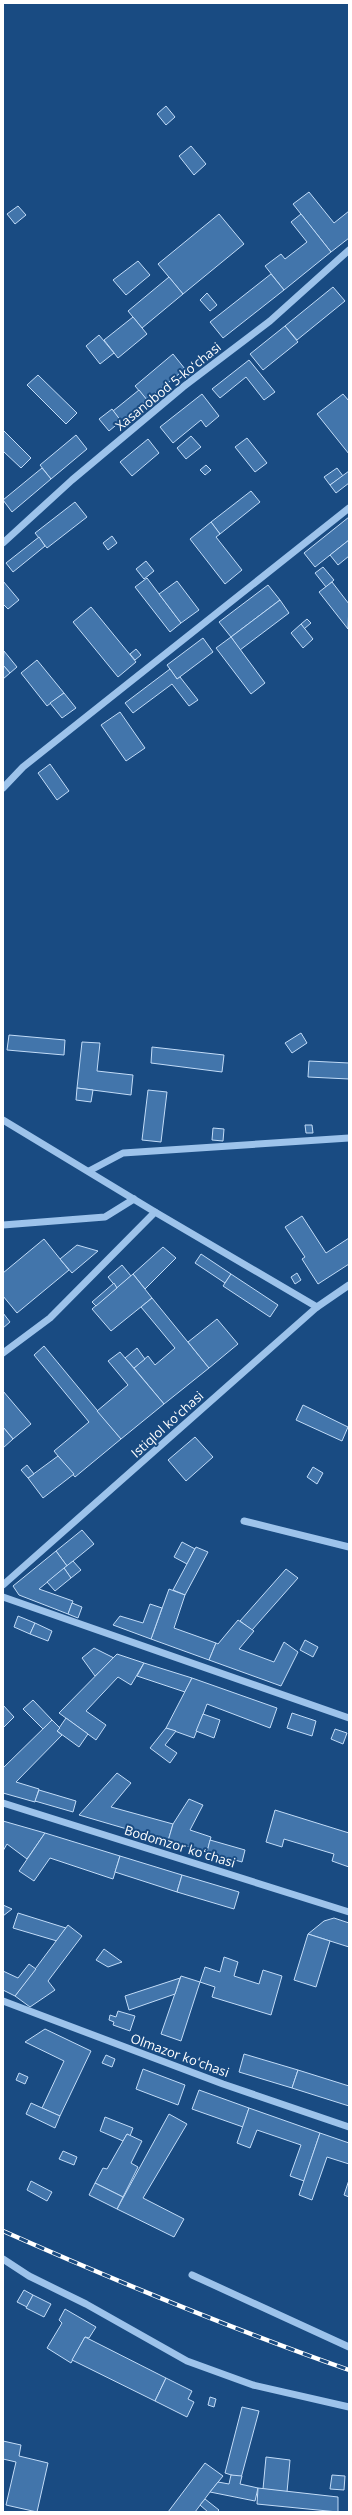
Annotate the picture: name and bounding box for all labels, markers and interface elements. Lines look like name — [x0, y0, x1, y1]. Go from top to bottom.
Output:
street label: Xasanobod 5-koʻchasi — [111, 338, 225, 434]
street label: Istiqlol koʻchasi — [127, 1387, 207, 1461]
street label: Bodomzor koʻchasi — [122, 1821, 238, 1871]
street label: Olmazor koʻchasi — [128, 2029, 232, 2081]

